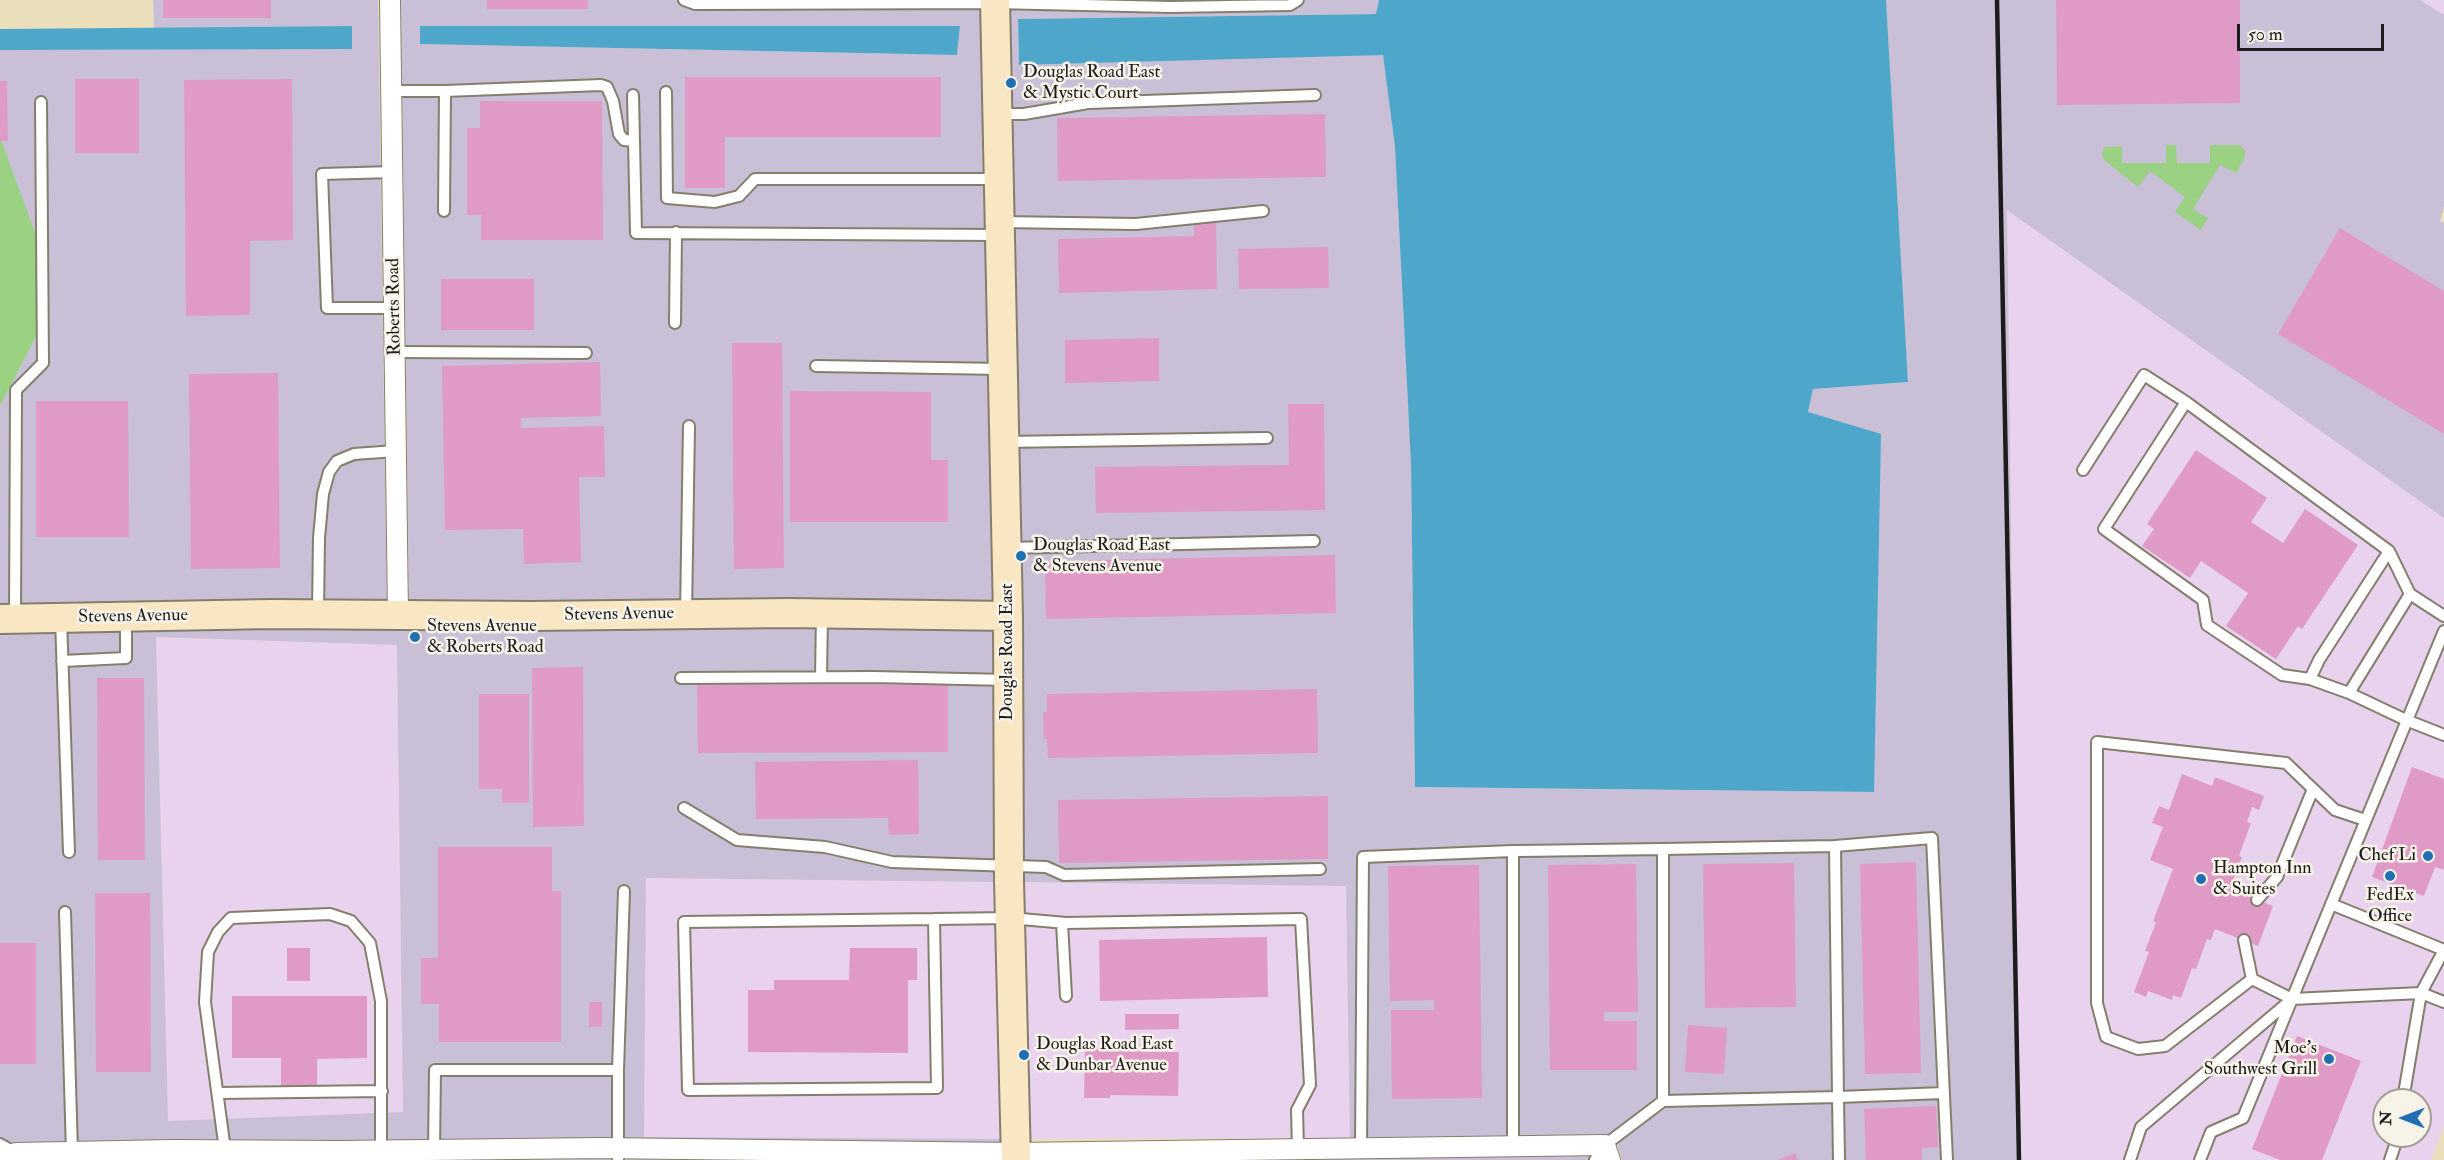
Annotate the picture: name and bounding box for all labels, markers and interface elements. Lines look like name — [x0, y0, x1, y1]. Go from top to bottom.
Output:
scale bar — [2240, 12, 2387, 50]
text: 50 m — [2248, 23, 2283, 46]
place label: Douglas Road East & Mystic Court — [1023, 62, 1160, 104]
marker: Douglas Road East & Mystic Court — [1004, 76, 1018, 90]
street label: Roberts Road — [383, 258, 407, 356]
place label: Douglas Road East & Stevens Avenue — [1033, 535, 1170, 578]
marker: Douglas Road East & Stevens Avenue — [1014, 549, 1028, 563]
street label: Douglas Road East — [997, 583, 1019, 721]
street label: Stevens Avenue — [564, 603, 674, 627]
street label: Stevens Avenue — [78, 605, 188, 629]
place label: Stevens Avenue & Roberts Road — [427, 616, 544, 658]
marker: Stevens Avenue & Roberts Road — [408, 630, 422, 644]
place label: Chef Li — [2358, 845, 2416, 867]
marker: Chef Li — [2421, 849, 2435, 863]
place label: Hampton Inn & Suites — [2213, 858, 2311, 900]
marker: FedEx Office — [2383, 869, 2397, 883]
marker: Hampton Inn & Suites — [2194, 872, 2208, 886]
place label: FedEx Office — [2366, 885, 2414, 928]
place label: Douglas Road East & Dunbar Avenue — [1036, 1034, 1173, 1076]
place label: Moe's Southwest Grill — [2204, 1038, 2317, 1080]
marker: Douglas Road East & Dunbar Avenue — [1017, 1048, 1031, 1062]
marker: Moe's Southwest Grill — [2322, 1052, 2336, 1066]
north arrow — [2372, 1088, 2432, 1148]
text: N — [2376, 1111, 2396, 1125]

